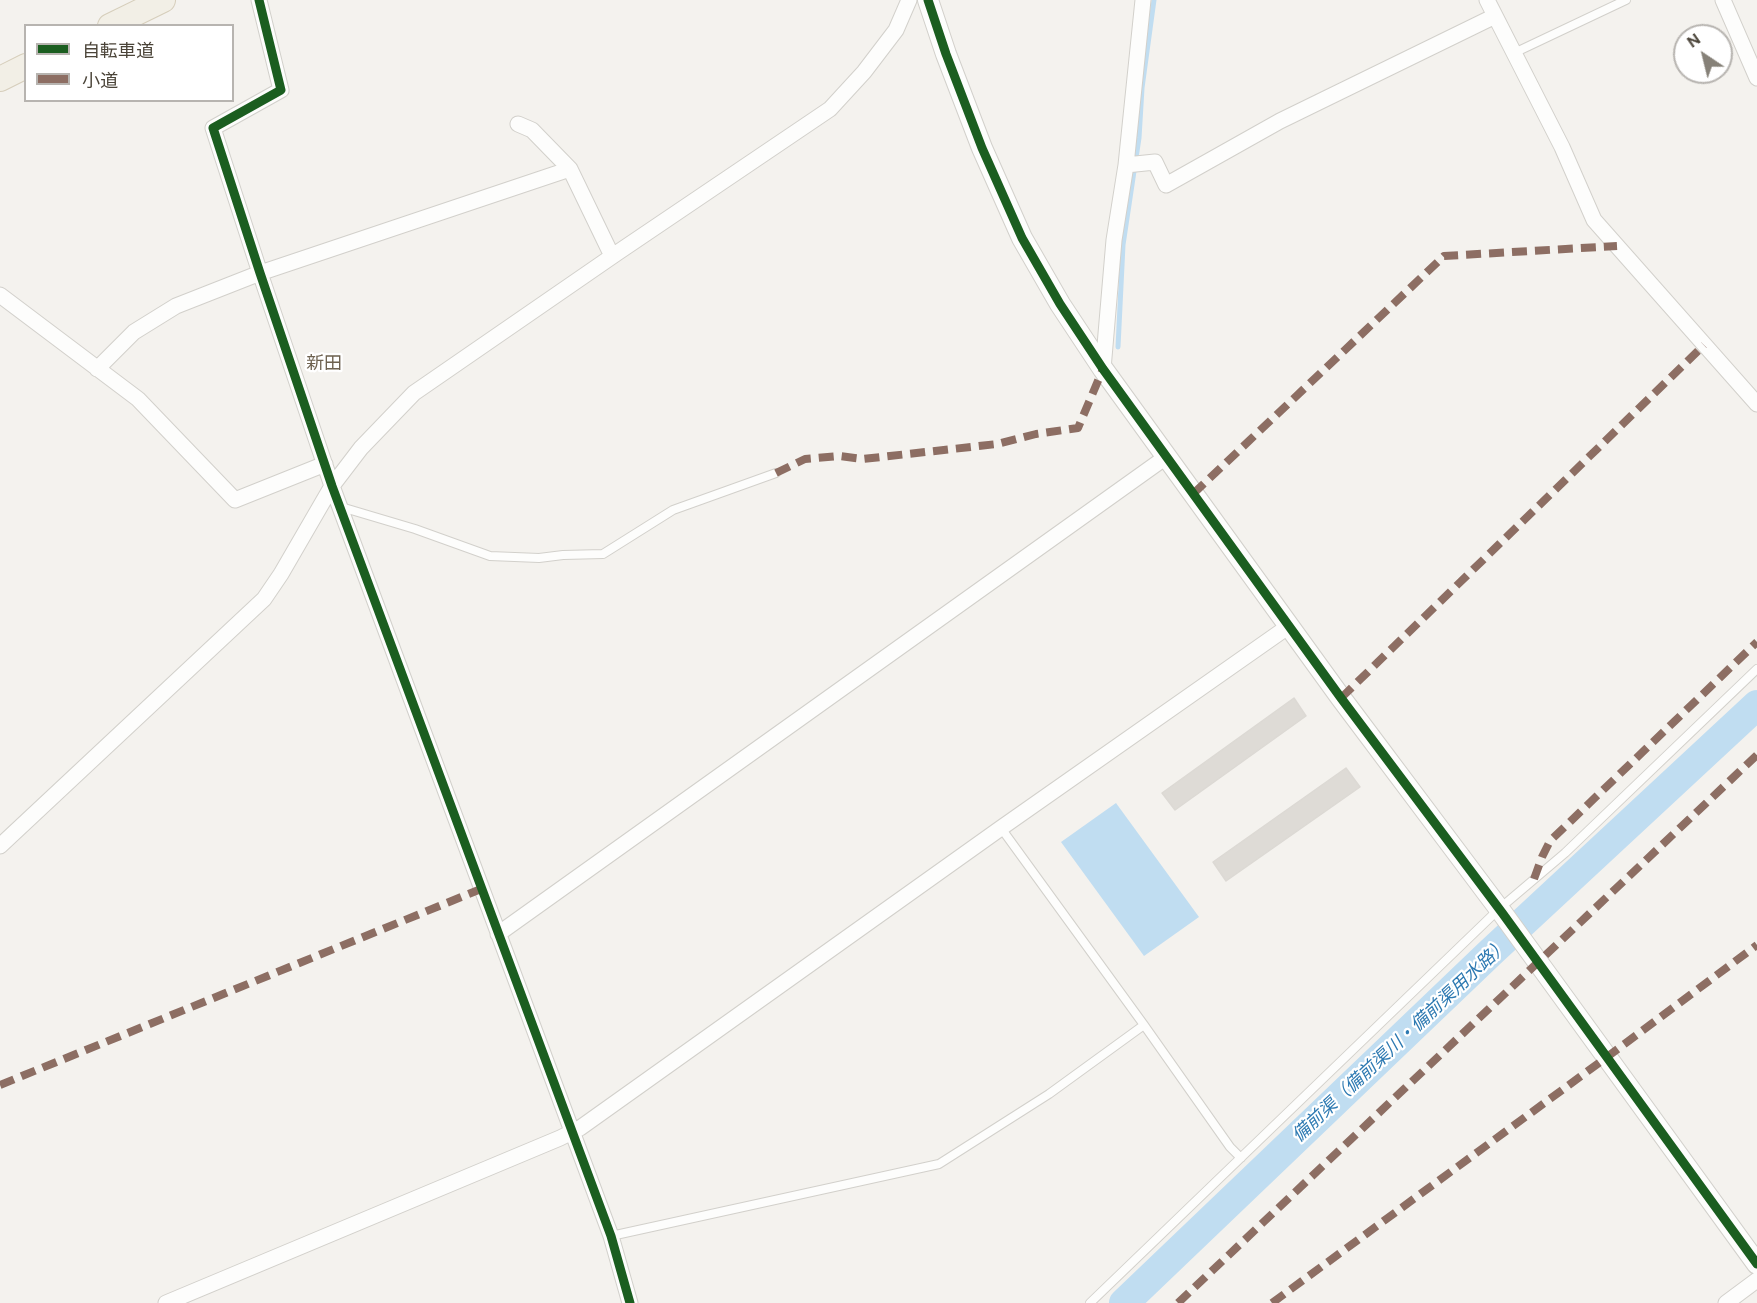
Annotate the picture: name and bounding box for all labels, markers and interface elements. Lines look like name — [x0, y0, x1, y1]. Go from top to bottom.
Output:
legend — [24, 24, 234, 102]
north arrow — [1673, 24, 1733, 84]
text: N — [1683, 29, 1704, 52]
text: 自転車道 — [82, 39, 154, 63]
text: 小道 — [82, 69, 118, 93]
district label: 新田 — [306, 353, 342, 375]
water label: 備前渠（備前渠川・備前渠用水路） — [1288, 935, 1514, 1147]

